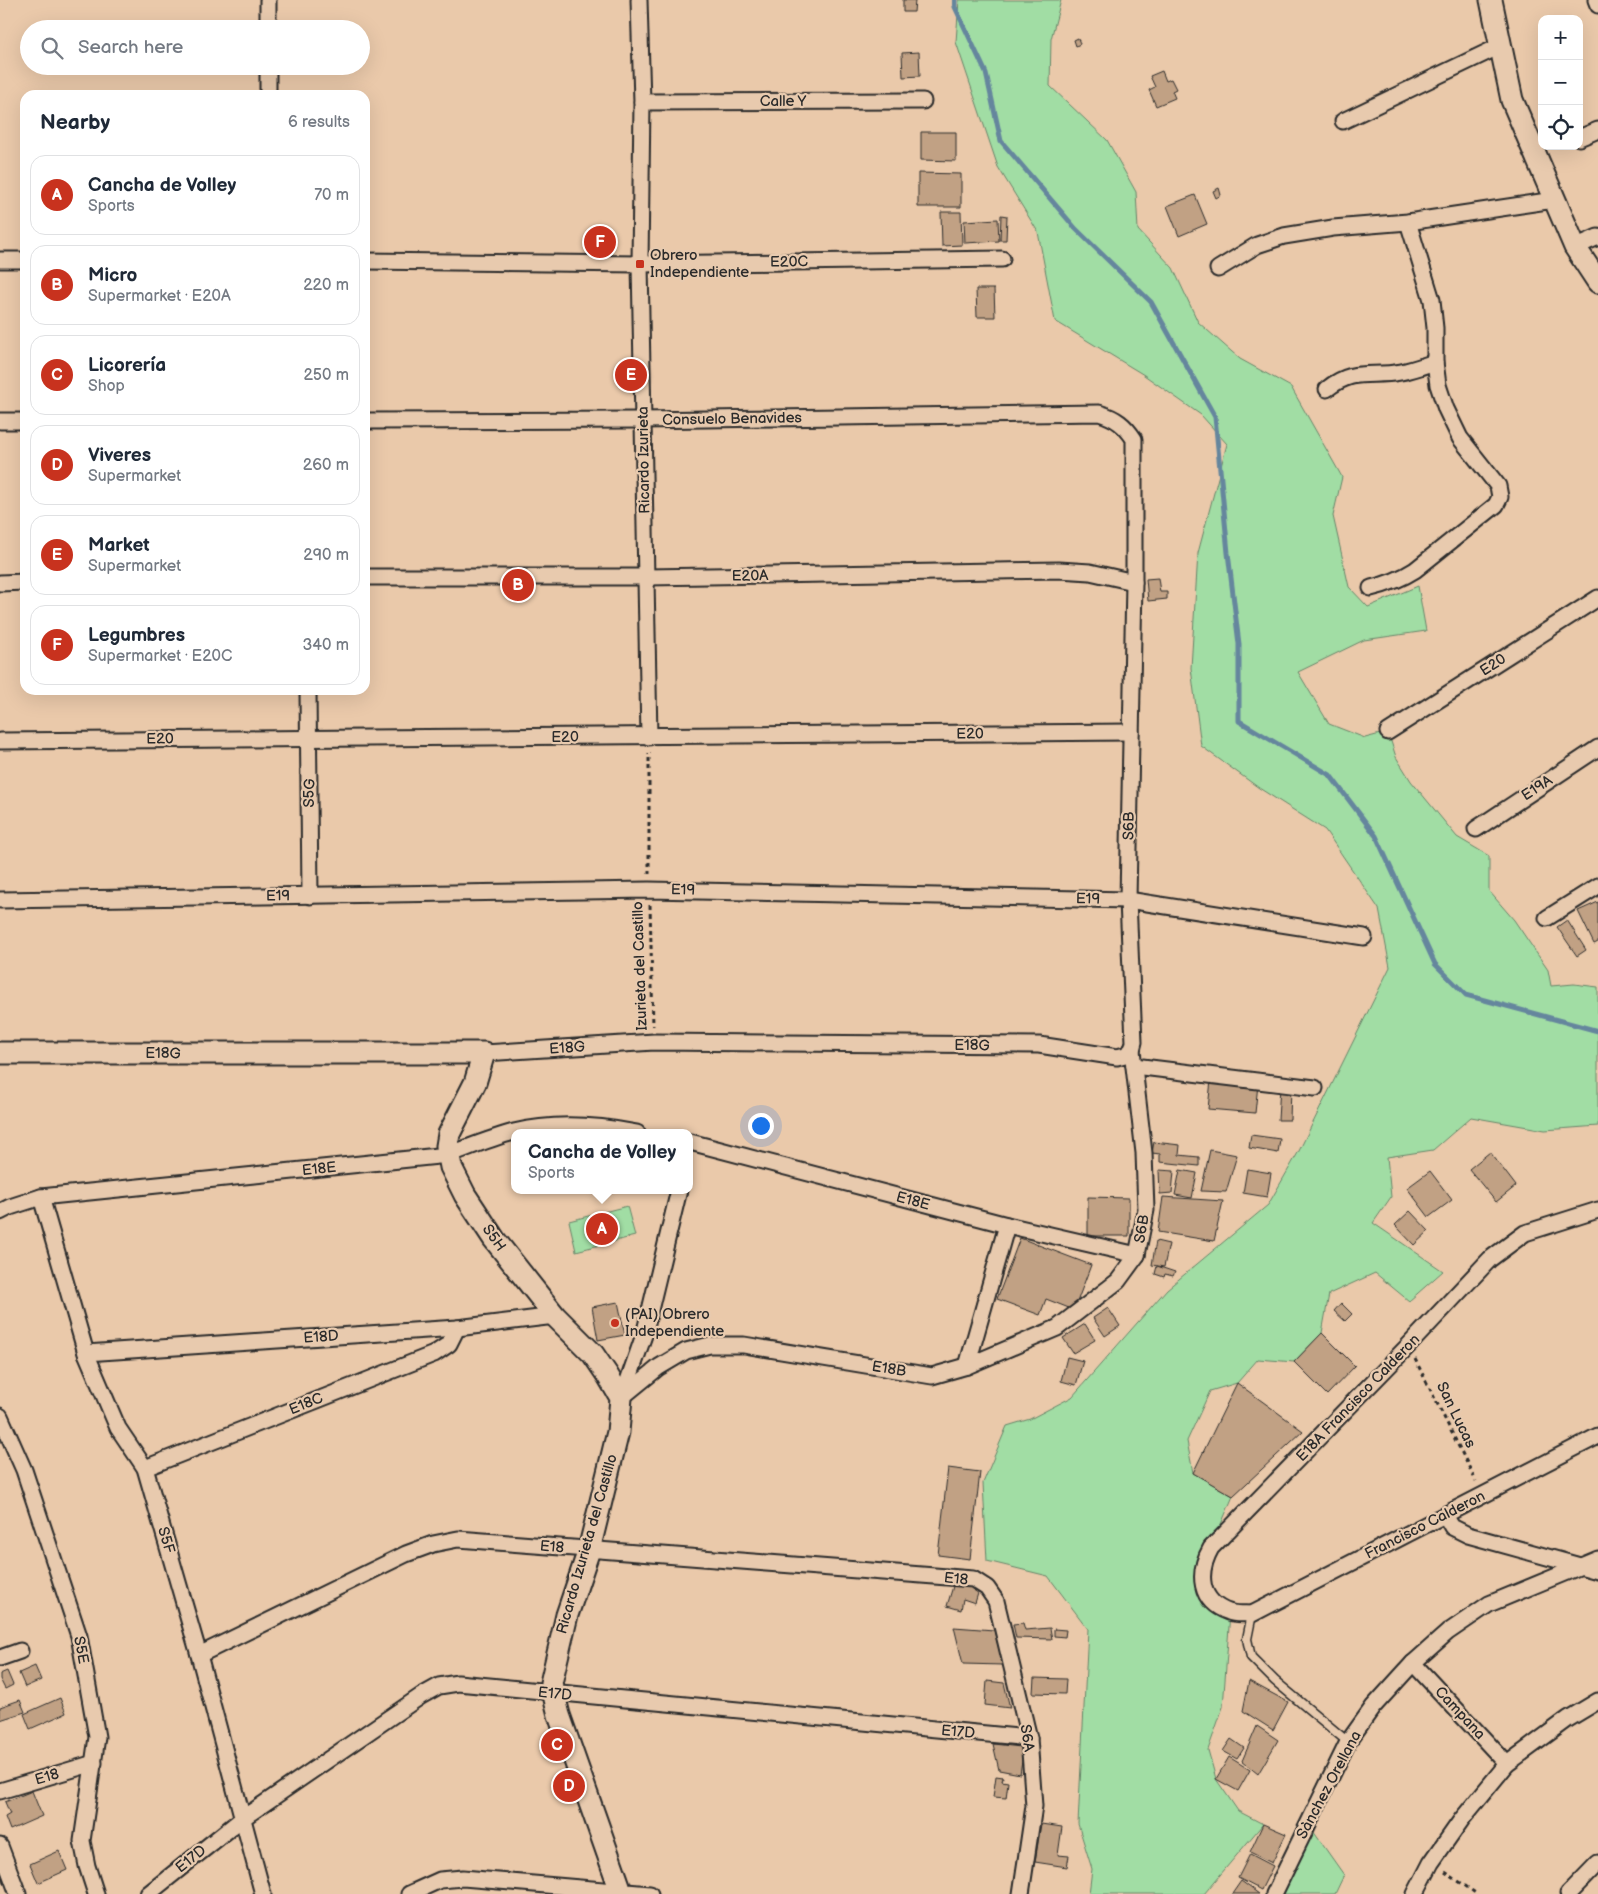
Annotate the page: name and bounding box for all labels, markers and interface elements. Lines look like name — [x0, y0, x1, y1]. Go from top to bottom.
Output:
map controls — [1538, 15, 1583, 150]
button: + — [1538, 15, 1583, 60]
search box — [20, 20, 370, 75]
icon: search — [38, 34, 66, 62]
text: Search here — [78, 36, 183, 59]
button: − — [1538, 60, 1583, 105]
street label: Calle Y — [760, 92, 806, 111]
button: locate — [1538, 105, 1583, 150]
text: Nearby — [40, 110, 110, 135]
text: 6 results — [288, 113, 350, 132]
text: Cancha de Volley — [88, 174, 236, 197]
text: A — [52, 186, 62, 205]
text: 70 m — [314, 186, 349, 205]
text: Sports — [88, 197, 135, 216]
pin: F — [584, 223, 616, 261]
place label: Obrero Independiente — [650, 246, 749, 282]
street label: E20C — [770, 252, 809, 272]
marker: Obrero Independiente — [634, 258, 646, 270]
text: Micro — [88, 264, 137, 287]
text: B — [51, 276, 63, 295]
text: 220 m — [303, 276, 349, 295]
text: Supermarket · E20A — [88, 287, 231, 306]
text: Licorería — [88, 354, 166, 377]
pin: E — [615, 356, 647, 394]
text: C — [51, 366, 63, 385]
text: 250 m — [303, 366, 349, 385]
text: Shop — [88, 377, 125, 396]
street label: Ricardo Izurieta — [634, 406, 654, 514]
street label: Consuelo Benavides — [662, 408, 803, 430]
text: Viveres — [88, 444, 151, 467]
text: D — [51, 456, 63, 475]
text: 260 m — [303, 456, 349, 475]
text: Supermarket — [88, 467, 181, 486]
text: Market — [88, 534, 150, 557]
text: E — [52, 546, 62, 565]
text: 290 m — [303, 546, 349, 565]
text: Supermarket — [88, 557, 181, 576]
pin: B — [502, 566, 534, 604]
street label: E20A — [731, 566, 769, 586]
text: Legumbres — [88, 624, 185, 647]
text: F — [52, 636, 62, 655]
text: 340 m — [302, 636, 349, 655]
text: Supermarket · E20C — [88, 647, 232, 666]
street label: E20 — [1476, 649, 1510, 680]
street label: E20 — [956, 724, 984, 744]
street label: E20 — [551, 728, 579, 747]
street label: E20 — [146, 729, 174, 749]
street label: E19A — [1518, 770, 1557, 805]
street label: S5G — [300, 779, 319, 807]
street label: S6B — [1119, 812, 1139, 840]
street label: E19 — [671, 880, 695, 900]
street label: E19 — [266, 886, 290, 906]
street label: E19 — [1076, 889, 1100, 909]
street label: Izurieta del Castillo — [628, 901, 652, 1031]
street label: E18G — [954, 1036, 990, 1055]
street label: E18G — [549, 1037, 585, 1059]
street label: E18G — [145, 1044, 181, 1063]
your location — [748, 1113, 774, 1139]
popup — [511, 1129, 693, 1194]
text: Cancha de Volley — [528, 1141, 676, 1164]
street label: E18E — [301, 1158, 337, 1180]
text: Sports — [528, 1164, 575, 1183]
street label: E18E — [894, 1187, 932, 1215]
pin: A — [586, 1210, 618, 1248]
street label: S6B — [1130, 1213, 1154, 1245]
street label: S5H — [478, 1221, 510, 1255]
place label: (PAI) Obrero Independiente — [625, 1305, 724, 1341]
marker: (PAI) Obrero Independiente — [609, 1317, 621, 1329]
street label: E18D — [303, 1326, 339, 1348]
street label: E18A Francisco Calderon — [1292, 1330, 1424, 1466]
street label: E18B — [870, 1357, 908, 1381]
street label: San Lucas — [1432, 1379, 1480, 1452]
street label: E18C — [286, 1388, 326, 1419]
street label: Ricardo Izurieta del Castillo — [552, 1452, 622, 1636]
street label: Francisco Calderon — [1362, 1486, 1488, 1564]
street label: S5F — [153, 1525, 179, 1555]
street label: E18 — [539, 1536, 565, 1558]
street label: E18 — [943, 1568, 969, 1590]
street label: S5E — [69, 1635, 93, 1665]
street label: Campana — [1431, 1682, 1489, 1744]
street label: E17D — [537, 1683, 573, 1705]
street label: E17D — [940, 1721, 976, 1743]
street label: S6A — [1015, 1723, 1039, 1754]
pin: C — [541, 1726, 573, 1764]
street label: Sànchez Orellana — [1292, 1728, 1366, 1842]
street label: E18 — [33, 1764, 62, 1789]
pin: D — [553, 1767, 585, 1805]
street label: E17D — [172, 1841, 210, 1877]

